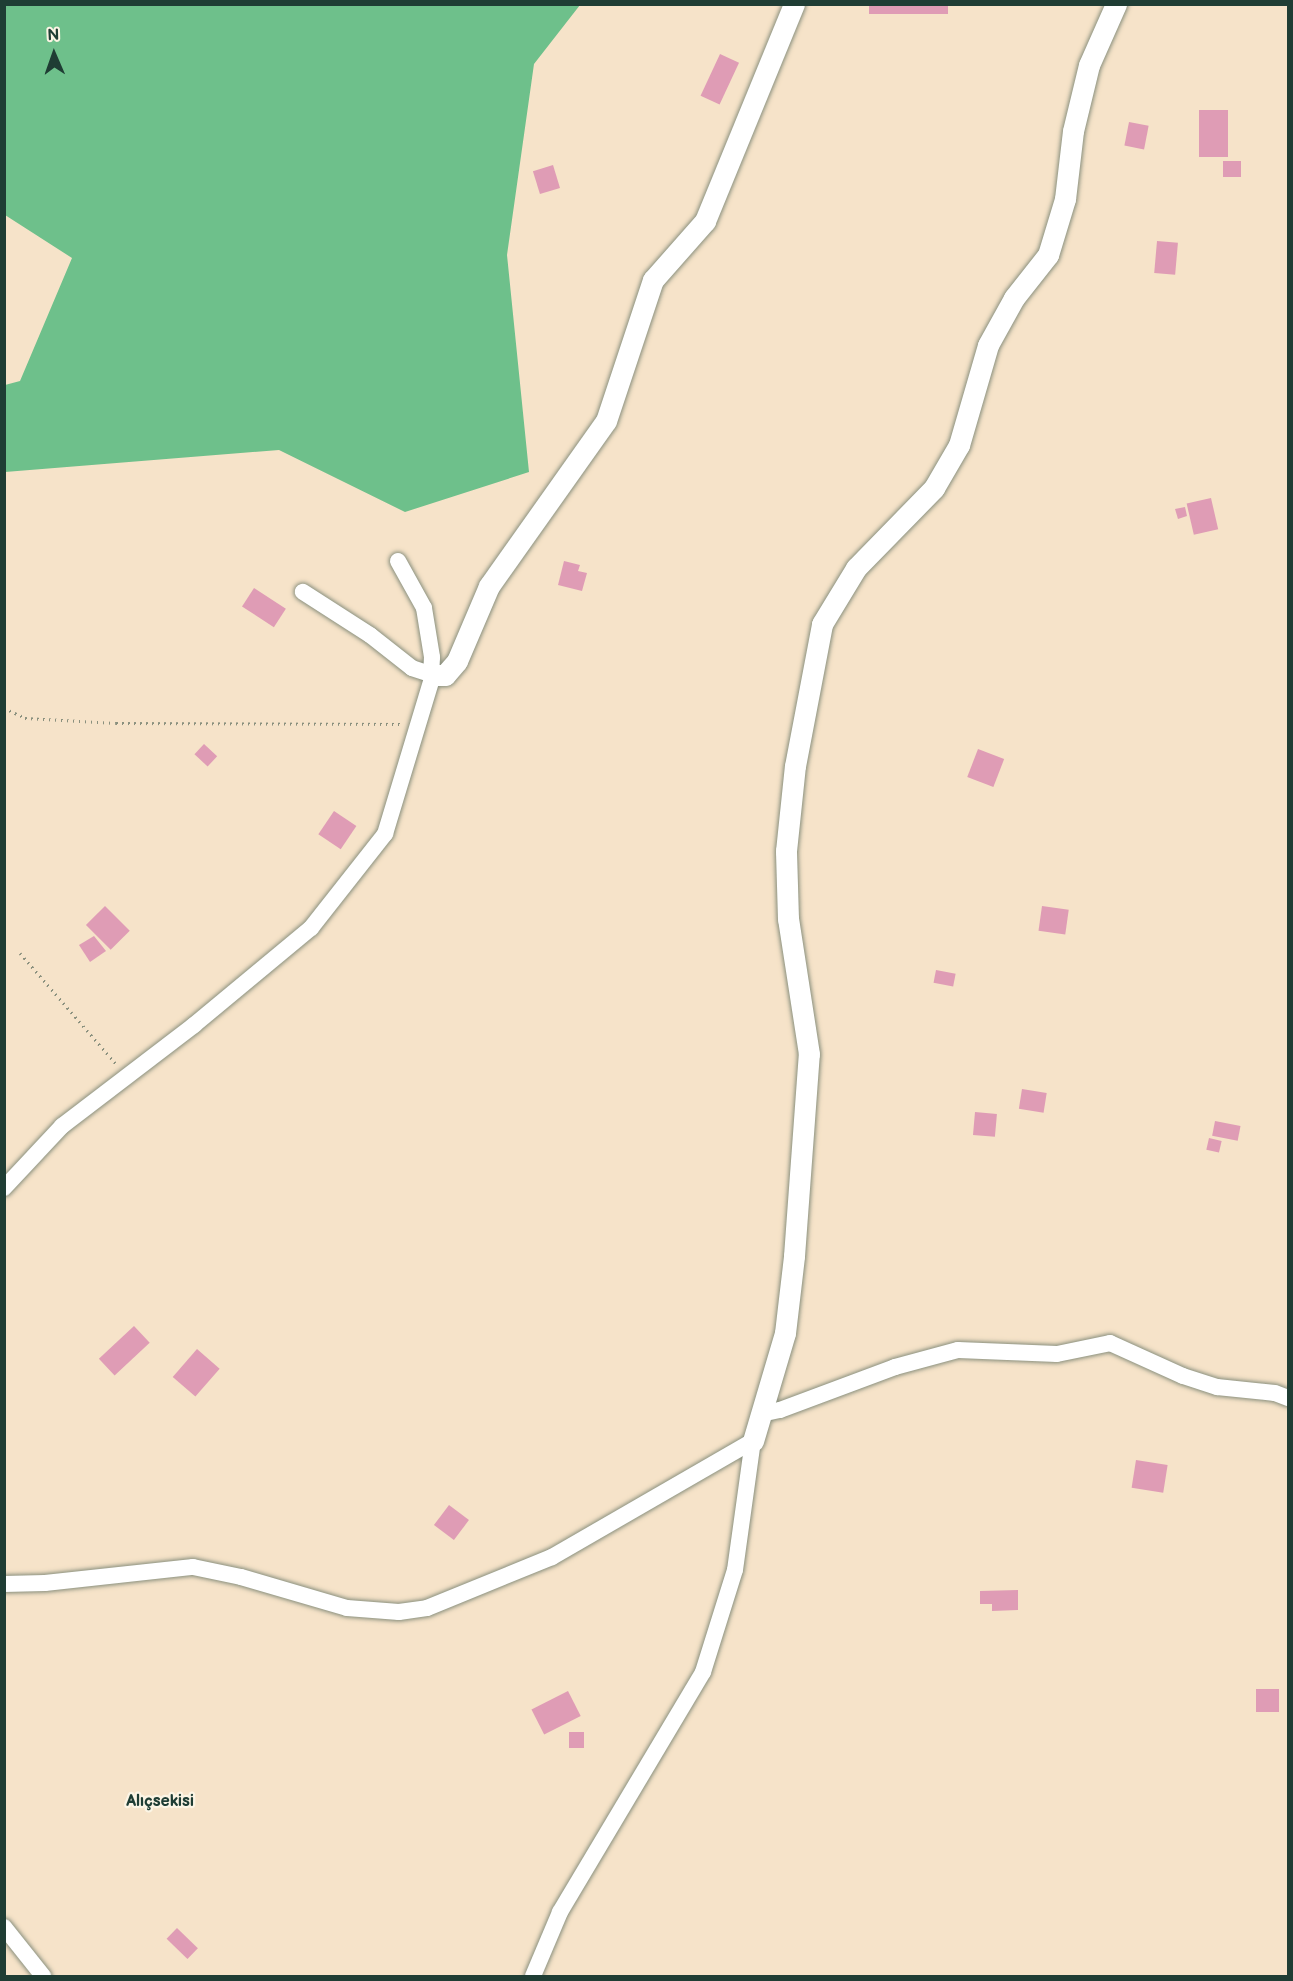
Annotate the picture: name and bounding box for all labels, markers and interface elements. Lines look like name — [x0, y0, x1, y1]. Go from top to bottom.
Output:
north arrow — [24, 24, 84, 84]
text: N — [47, 26, 60, 45]
district label: Alıçsekisi — [126, 1792, 194, 1812]

